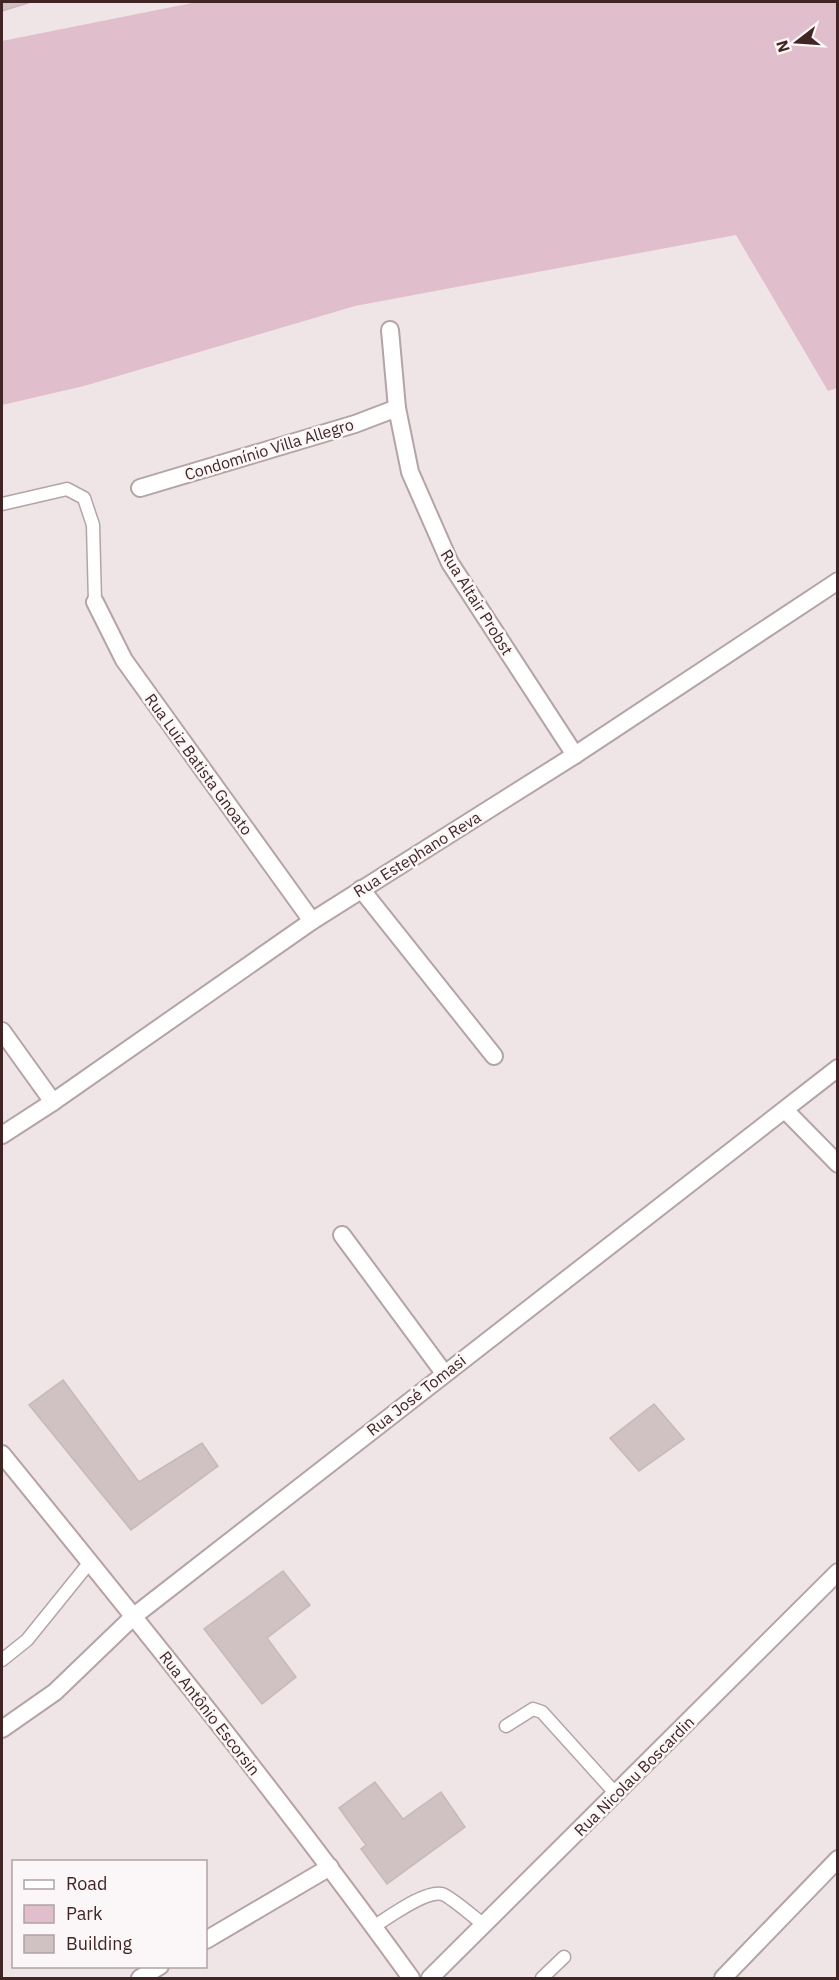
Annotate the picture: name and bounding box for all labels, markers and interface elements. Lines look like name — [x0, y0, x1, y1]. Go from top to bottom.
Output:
north arrow — [767, 12, 827, 72]
text: N — [771, 38, 794, 55]
street label: Condomínio Villa Allegro — [182, 414, 356, 484]
street label: Rua Altair Probst — [436, 545, 518, 659]
street label: Rua Luiz Batista Gnoato — [141, 689, 257, 839]
street label: Rua Estephano Reva — [350, 806, 485, 901]
street label: Rua José Tomasi — [362, 1350, 470, 1440]
street label: Rua Antônio Escorsin — [155, 1647, 265, 1779]
street label: Rua Nicolau Boscardin — [570, 1712, 698, 1840]
legend — [12, 1860, 207, 1968]
text: Road — [66, 1872, 107, 1895]
text: Park — [66, 1902, 103, 1925]
text: Building — [66, 1932, 133, 1955]

